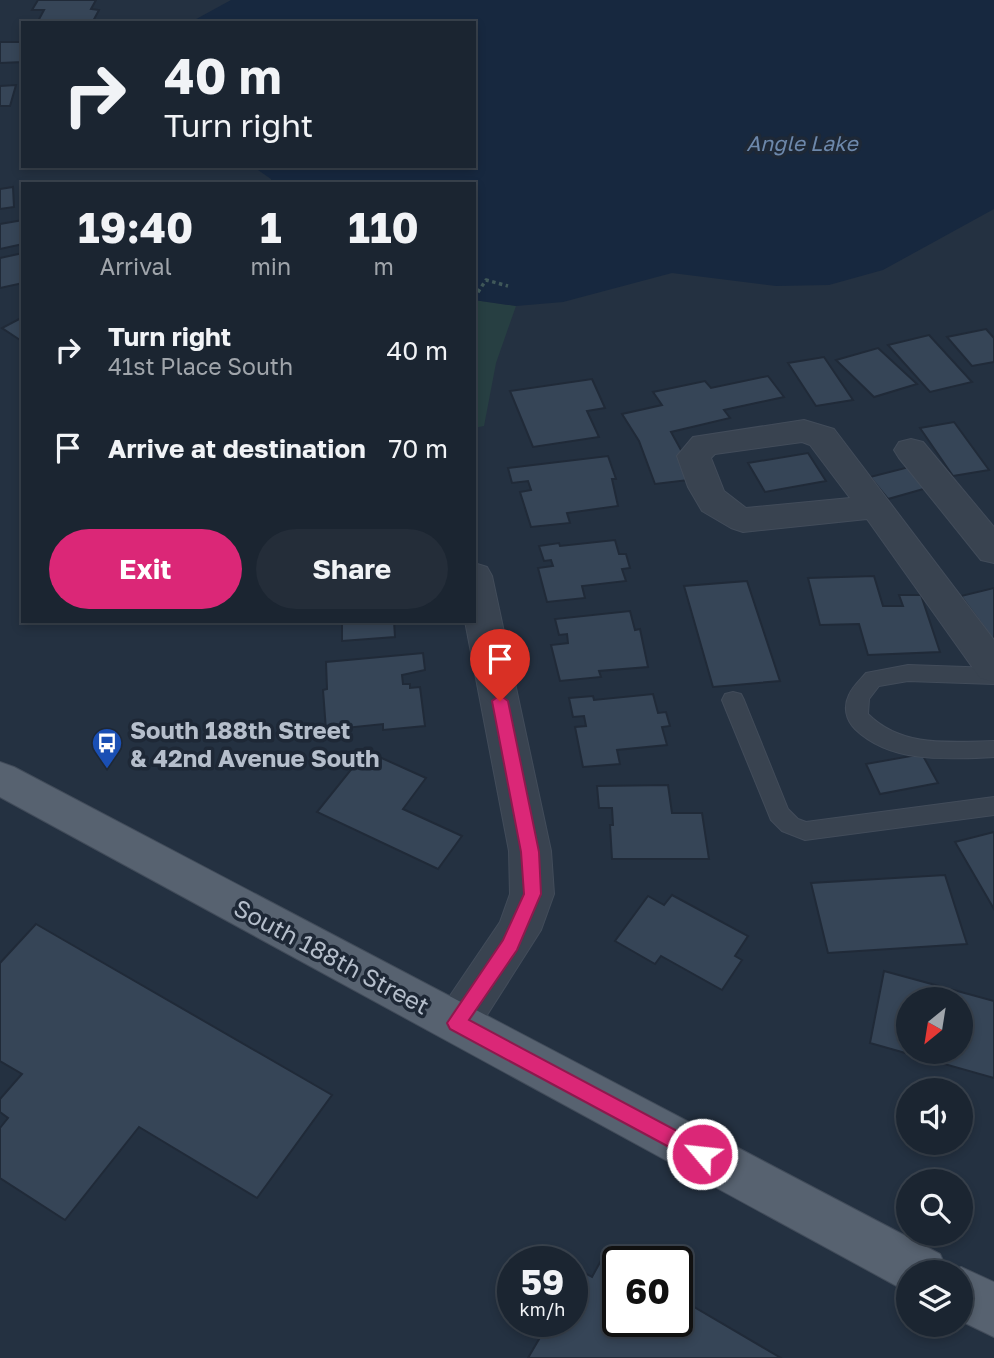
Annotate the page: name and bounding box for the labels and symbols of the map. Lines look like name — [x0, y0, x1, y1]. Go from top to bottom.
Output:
water label: Angle Lake — [746, 130, 860, 156]
pin — [470, 629, 530, 701]
place label: South 188th Street & 42nd Avenue South — [130, 715, 380, 772]
bus stop icon: South 188th Street & 42nd Avenue South — [90, 726, 124, 770]
street label: South 188th Street — [229, 892, 435, 1020]
north arrow — [896, 987, 973, 1064]
position arrow — [665, 1117, 739, 1191]
speed limit sign: 60 — [602, 1246, 693, 1337]

